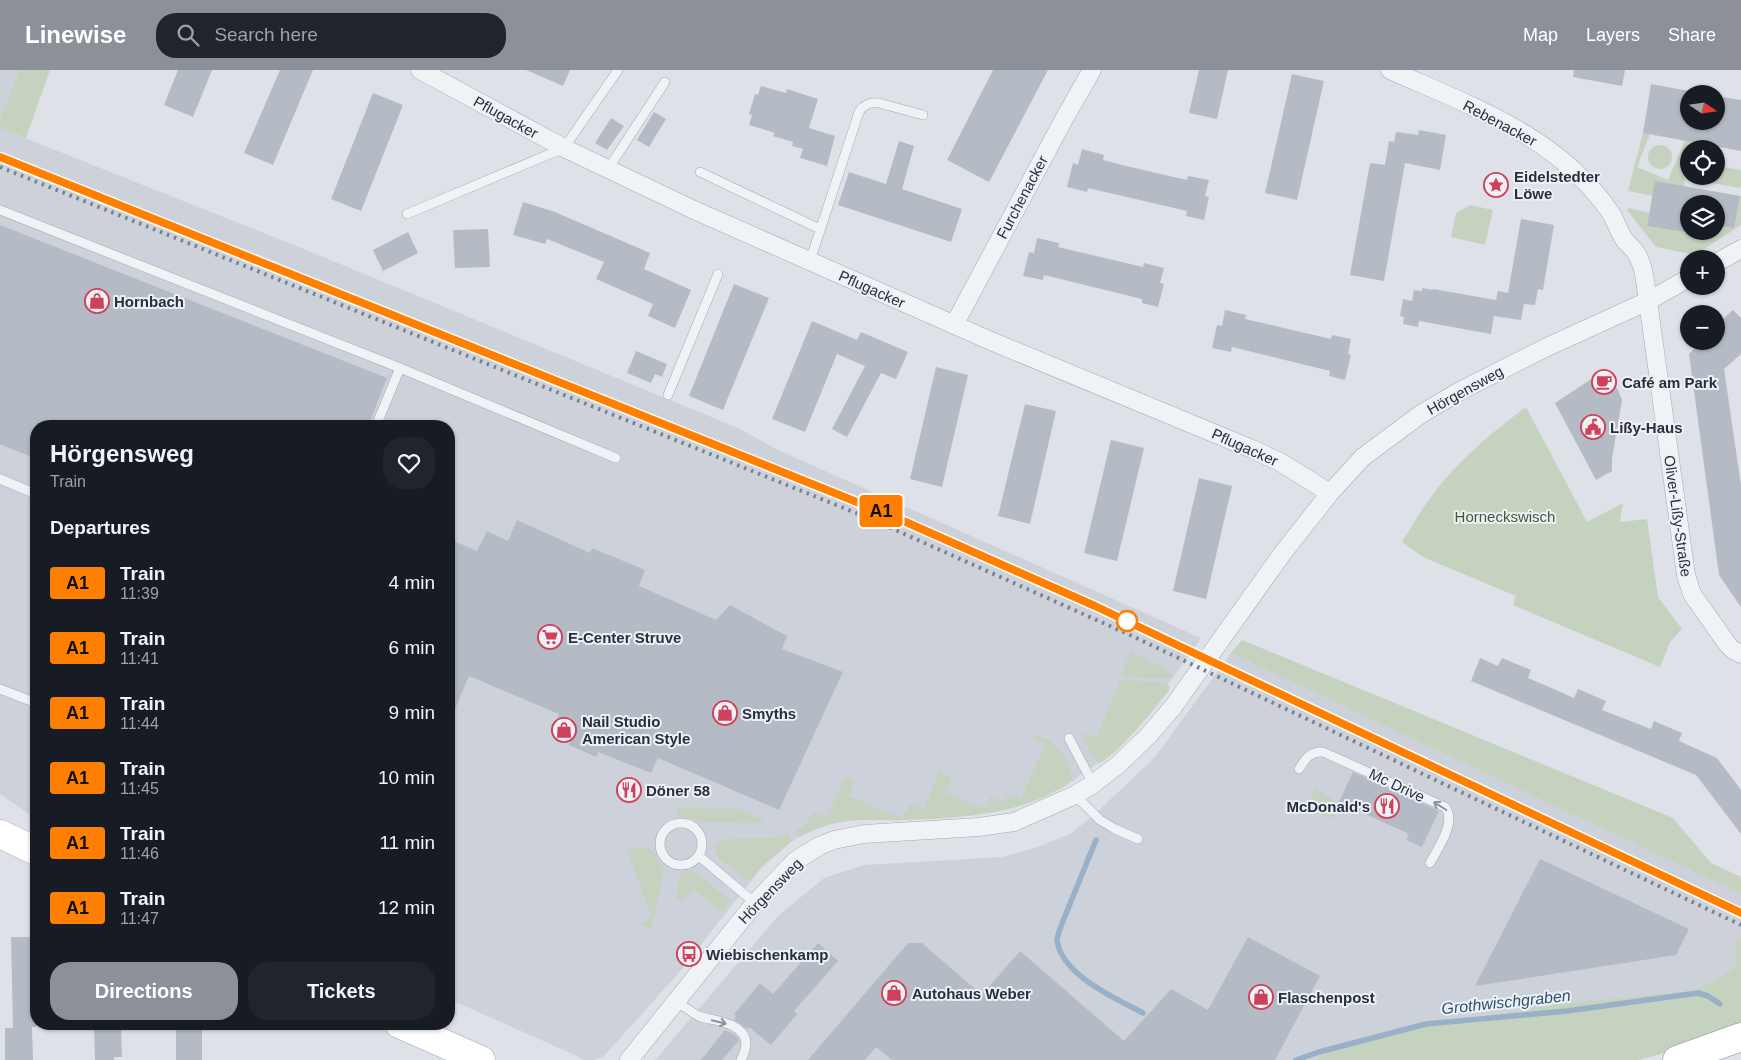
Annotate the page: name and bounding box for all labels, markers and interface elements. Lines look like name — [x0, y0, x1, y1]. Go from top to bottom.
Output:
search box — [156, 13, 506, 58]
text: Linewise — [25, 21, 126, 48]
icon: search — [174, 21, 202, 49]
text: Search here — [214, 24, 318, 45]
text: Map — [1523, 25, 1558, 45]
text: Layers — [1586, 25, 1640, 45]
text: Share — [1668, 25, 1716, 45]
north arrow — [1680, 85, 1725, 130]
map controls — [1680, 85, 1725, 350]
street label: Pflugacker — [471, 92, 541, 142]
street label: Rebenacker — [1460, 97, 1540, 149]
button: locate — [1680, 140, 1725, 185]
street label: Furchenacker — [993, 153, 1051, 241]
place label: Eidelstedter Löwe — [1514, 168, 1600, 202]
place icon: Eidelstedter Löwe — [1483, 172, 1509, 198]
button: layers — [1680, 195, 1725, 240]
button: + — [1680, 250, 1725, 295]
street label: Pflugacker — [836, 267, 908, 311]
shop icon: Hornbach — [84, 288, 110, 314]
place label: Hornbach — [114, 293, 184, 310]
button: − — [1680, 305, 1725, 350]
street label: Hörgensweg — [1424, 362, 1506, 418]
cafe icon: Café am Park — [1591, 369, 1617, 395]
place label: Café am Park — [1622, 374, 1718, 391]
public building icon: Lißy-Haus — [1580, 414, 1606, 440]
place label: Lißy-Haus — [1610, 419, 1683, 436]
street label: Pflugacker — [1209, 425, 1281, 469]
button: heart — [383, 437, 435, 489]
text: Hörgensweg — [50, 440, 194, 467]
street label: Oliver-Lißy-Straße — [1661, 454, 1695, 578]
text: Train — [50, 473, 86, 490]
line badge: A1 — [858, 495, 904, 527]
text: A1 — [869, 501, 893, 521]
park label: Horneckswisch — [1455, 508, 1555, 525]
text: Departures — [50, 517, 150, 538]
text: Train — [120, 563, 165, 584]
text: 4 min — [389, 572, 435, 593]
text: A1 — [66, 573, 89, 593]
text: 11:39 — [120, 585, 159, 602]
unlabelled marker — [1116, 610, 1138, 632]
supermarket icon: E-Center Struve — [537, 624, 563, 650]
text: Train — [120, 628, 165, 649]
place label: E-Center Struve — [568, 629, 681, 646]
text: 6 min — [389, 637, 435, 658]
text: A1 — [66, 638, 89, 658]
text: 11:41 — [120, 650, 159, 667]
text: Train — [120, 693, 165, 714]
shop icon: Smyths — [712, 700, 738, 726]
text: 9 min — [389, 702, 435, 723]
text: A1 — [66, 703, 89, 723]
place label: Smyths — [742, 705, 796, 722]
place label: Nail Studio American Style — [582, 713, 690, 747]
text: 11:44 — [120, 715, 159, 732]
shop icon: Nail Studio American Style — [551, 717, 577, 743]
text: Train — [120, 758, 165, 779]
street label: Mc Drive — [1367, 765, 1427, 805]
text: 10 min — [378, 767, 435, 788]
text: A1 — [66, 768, 89, 788]
restaurant icon: Döner 58 — [616, 777, 642, 803]
text: 11:45 — [120, 780, 159, 797]
place label: Döner 58 — [646, 782, 710, 799]
restaurant icon: McDonald's — [1374, 793, 1400, 819]
place label: McDonald's — [1286, 798, 1370, 815]
one-way arrow — [1433, 800, 1447, 811]
text: Train — [120, 823, 165, 844]
text: 11 min — [379, 832, 435, 853]
text: A1 — [66, 833, 89, 853]
text: 11:46 — [120, 845, 159, 862]
street label: Hörgensweg — [735, 855, 805, 927]
text: Train — [120, 888, 165, 909]
text: 12 min — [378, 897, 435, 918]
text: A1 — [66, 898, 89, 918]
text: 11:47 — [120, 910, 159, 927]
bus stop icon: Wiebischenkamp — [676, 941, 702, 967]
place label: Wiebischenkamp — [706, 946, 828, 963]
button: Directions — [50, 962, 238, 1020]
button: Tickets — [248, 962, 435, 1020]
shop icon: Autohaus Weber — [881, 980, 907, 1006]
shop icon: Flaschenpost — [1248, 984, 1274, 1010]
place label: Autohaus Weber — [912, 985, 1031, 1002]
water label: Grothwischgraben — [1441, 987, 1572, 1017]
place label: Flaschenpost — [1278, 989, 1375, 1006]
one-way arrow — [711, 1017, 727, 1027]

